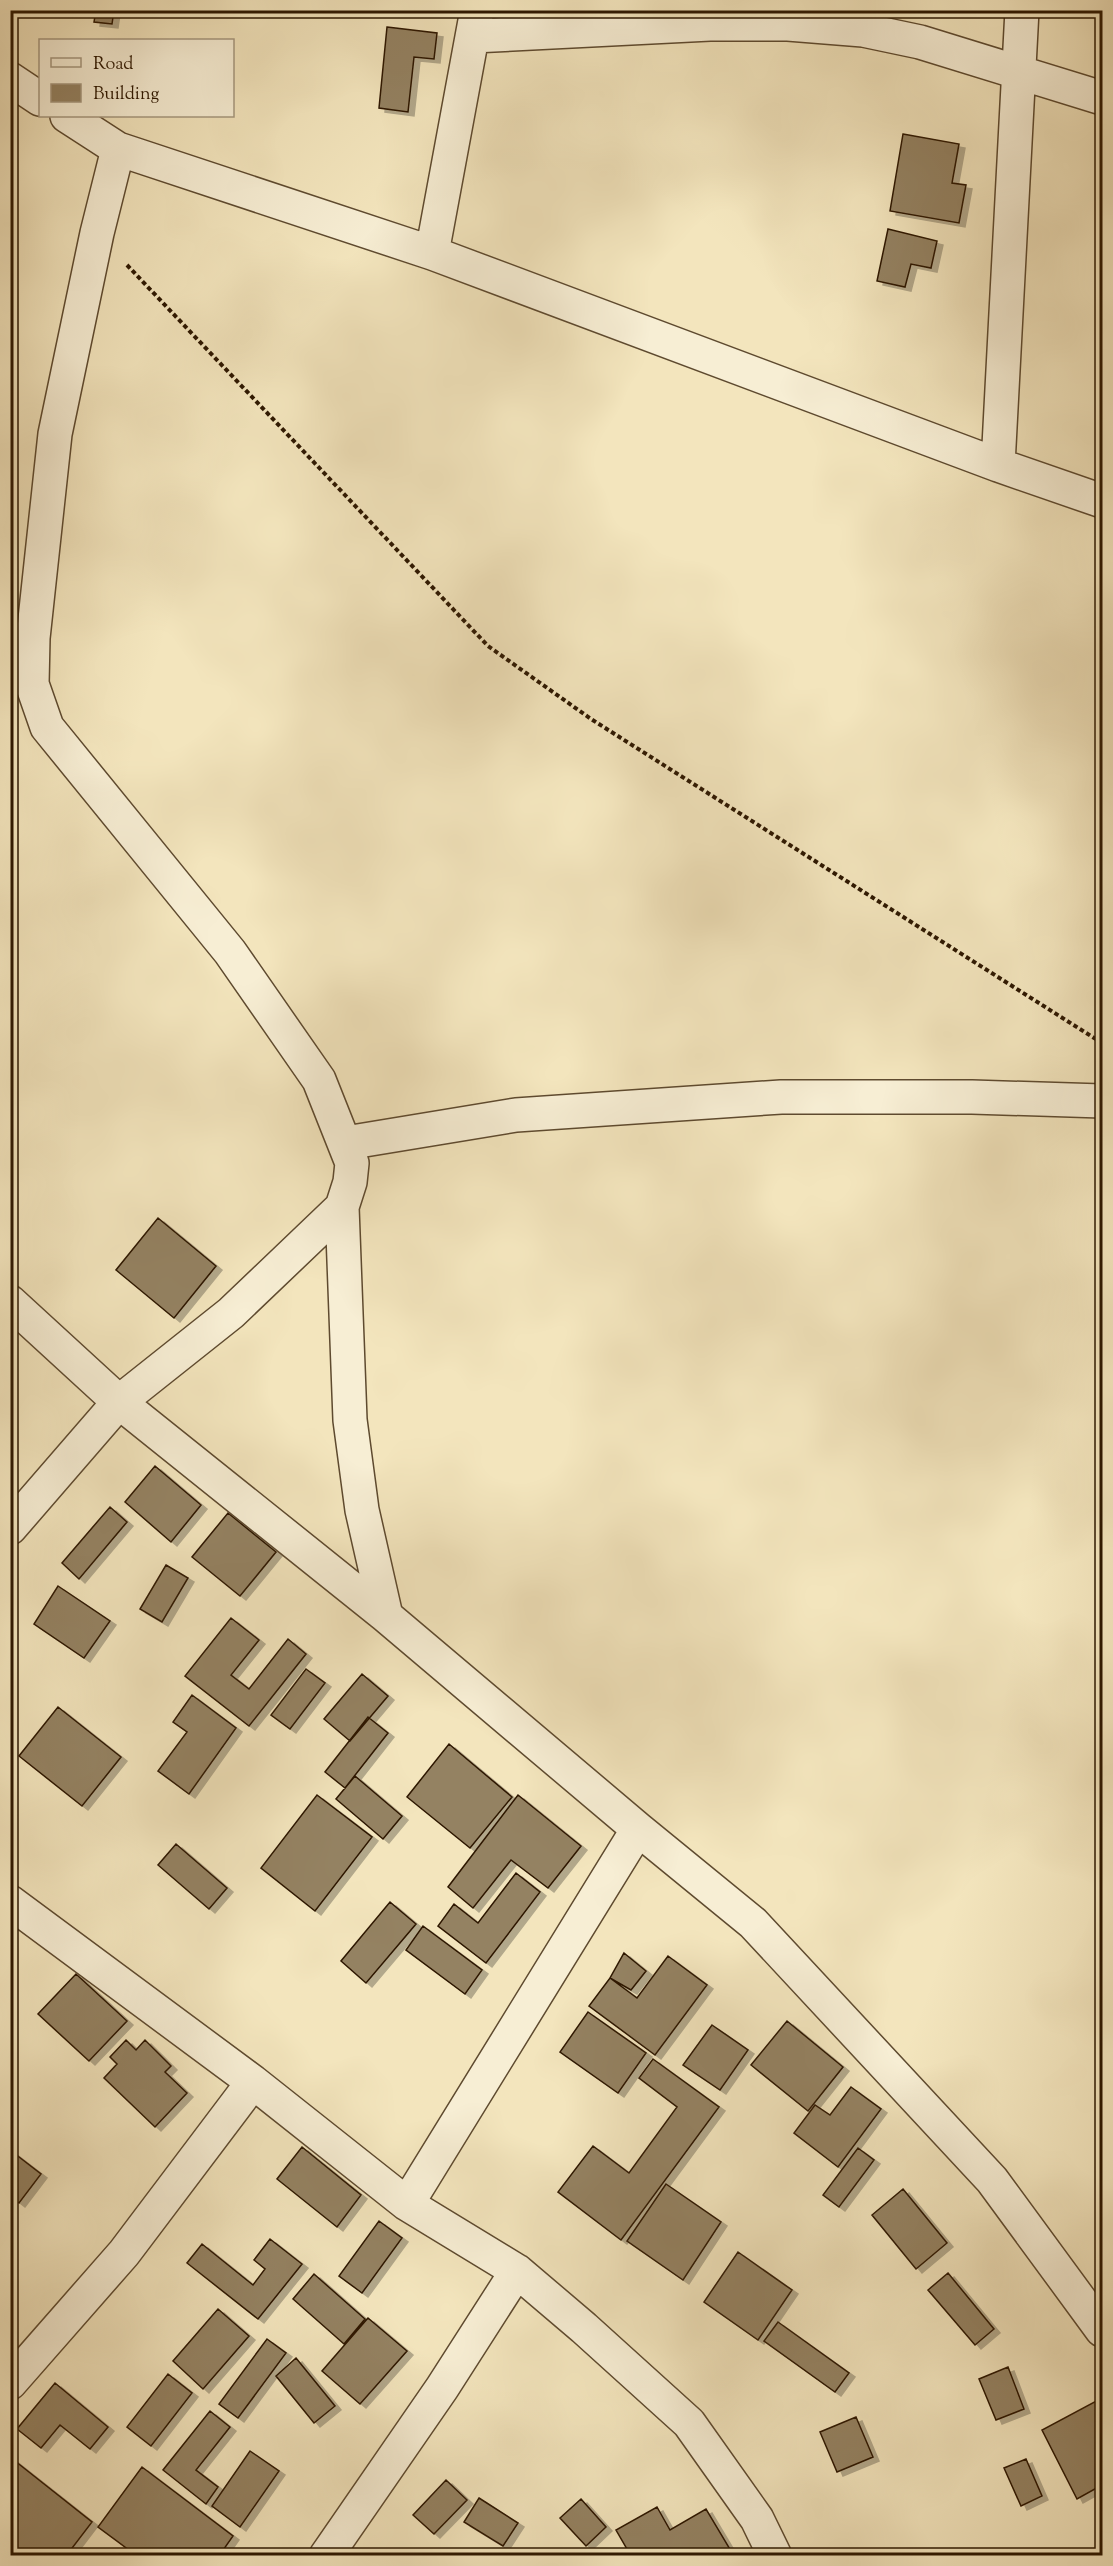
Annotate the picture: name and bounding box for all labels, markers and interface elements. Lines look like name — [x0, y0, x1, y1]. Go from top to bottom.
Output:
legend — [39, 39, 234, 117]
text: Road — [93, 52, 133, 78]
text: Building — [93, 82, 159, 108]

